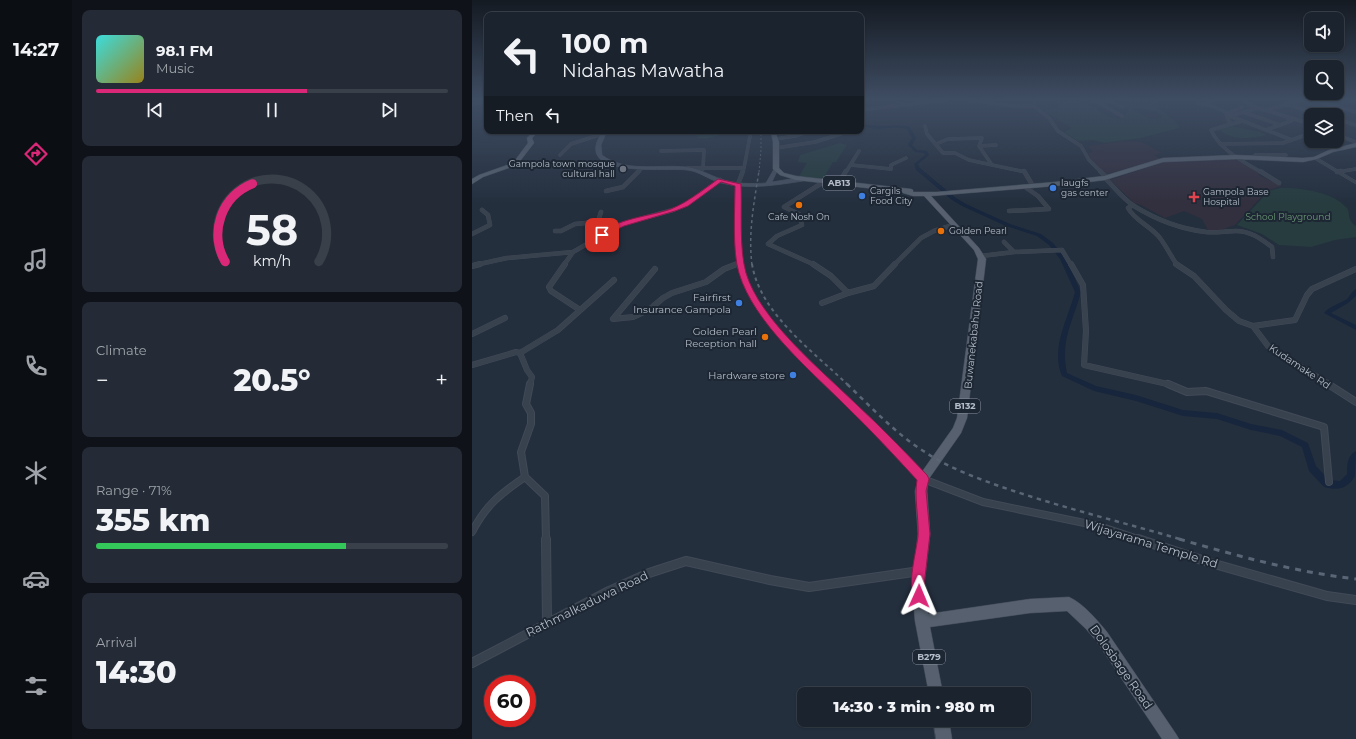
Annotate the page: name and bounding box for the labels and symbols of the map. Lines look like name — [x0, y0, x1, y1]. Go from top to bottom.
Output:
place label: Gampola town mosque cultural hall — [509, 158, 616, 179]
marker: Gampola town mosque cultural hall — [618, 164, 628, 174]
road number: AB13 — [823, 176, 855, 190]
place label: laugfs gas center — [1061, 177, 1109, 198]
marker: laugfs gas center — [1048, 183, 1058, 193]
place label: Cargils Food City — [870, 185, 912, 206]
place label: Gampola Base Hospital — [1203, 186, 1269, 207]
marker: Cargils Food City — [857, 191, 867, 201]
marker: Gampola Base Hospital — [1188, 191, 1200, 203]
marker: Cafe Nosh On — [794, 200, 804, 210]
place label: Cafe Nosh On — [768, 211, 830, 222]
park label: School Playground — [1246, 211, 1330, 222]
pin — [585, 218, 619, 252]
place label: Golden Pearl — [949, 225, 1007, 236]
marker: Golden Pearl — [936, 226, 946, 236]
street label: Buwanekabahu Road — [961, 281, 986, 390]
place label: Fairfirst Insurance Gampola — [633, 291, 731, 316]
marker: Fairfirst Insurance Gampola — [734, 298, 744, 308]
place label: Golden Pearl Reception hall — [685, 325, 757, 350]
marker: Golden Pearl Reception hall — [760, 332, 770, 342]
street label: Kudamake Rd — [1267, 341, 1333, 392]
place label: Hardware store — [708, 369, 785, 382]
marker: Hardware store — [788, 370, 798, 380]
road number: B132 — [950, 399, 980, 413]
street label: Wijayarama Temple Rd — [1082, 516, 1220, 571]
street label: Rathmalkaduwa Road — [523, 567, 650, 640]
position arrow — [898, 575, 940, 617]
street label: Dolosbage Road — [1087, 622, 1156, 712]
road number: B279 — [913, 650, 945, 664]
speed limit sign: 60 — [484, 675, 536, 727]

